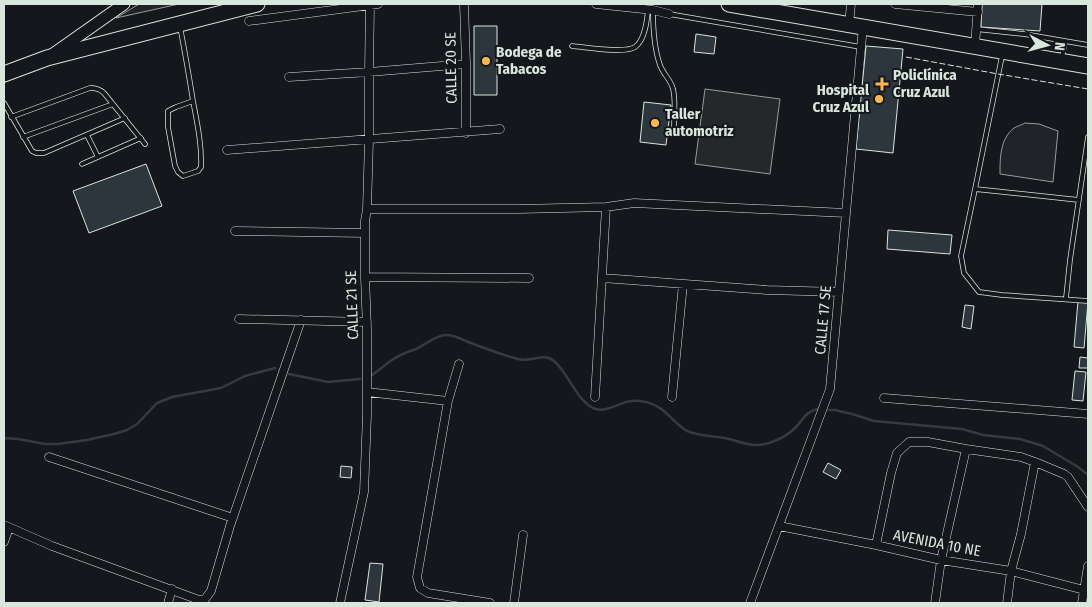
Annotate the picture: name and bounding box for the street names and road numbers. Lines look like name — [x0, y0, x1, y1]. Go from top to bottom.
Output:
street label: CALLE 20 SE — [441, 32, 461, 104]
street label: CALLE 21 SE — [342, 270, 362, 340]
street label: CALLE 17 SE — [811, 285, 835, 355]
street label: AVENIDA 10 NE — [892, 526, 982, 560]

